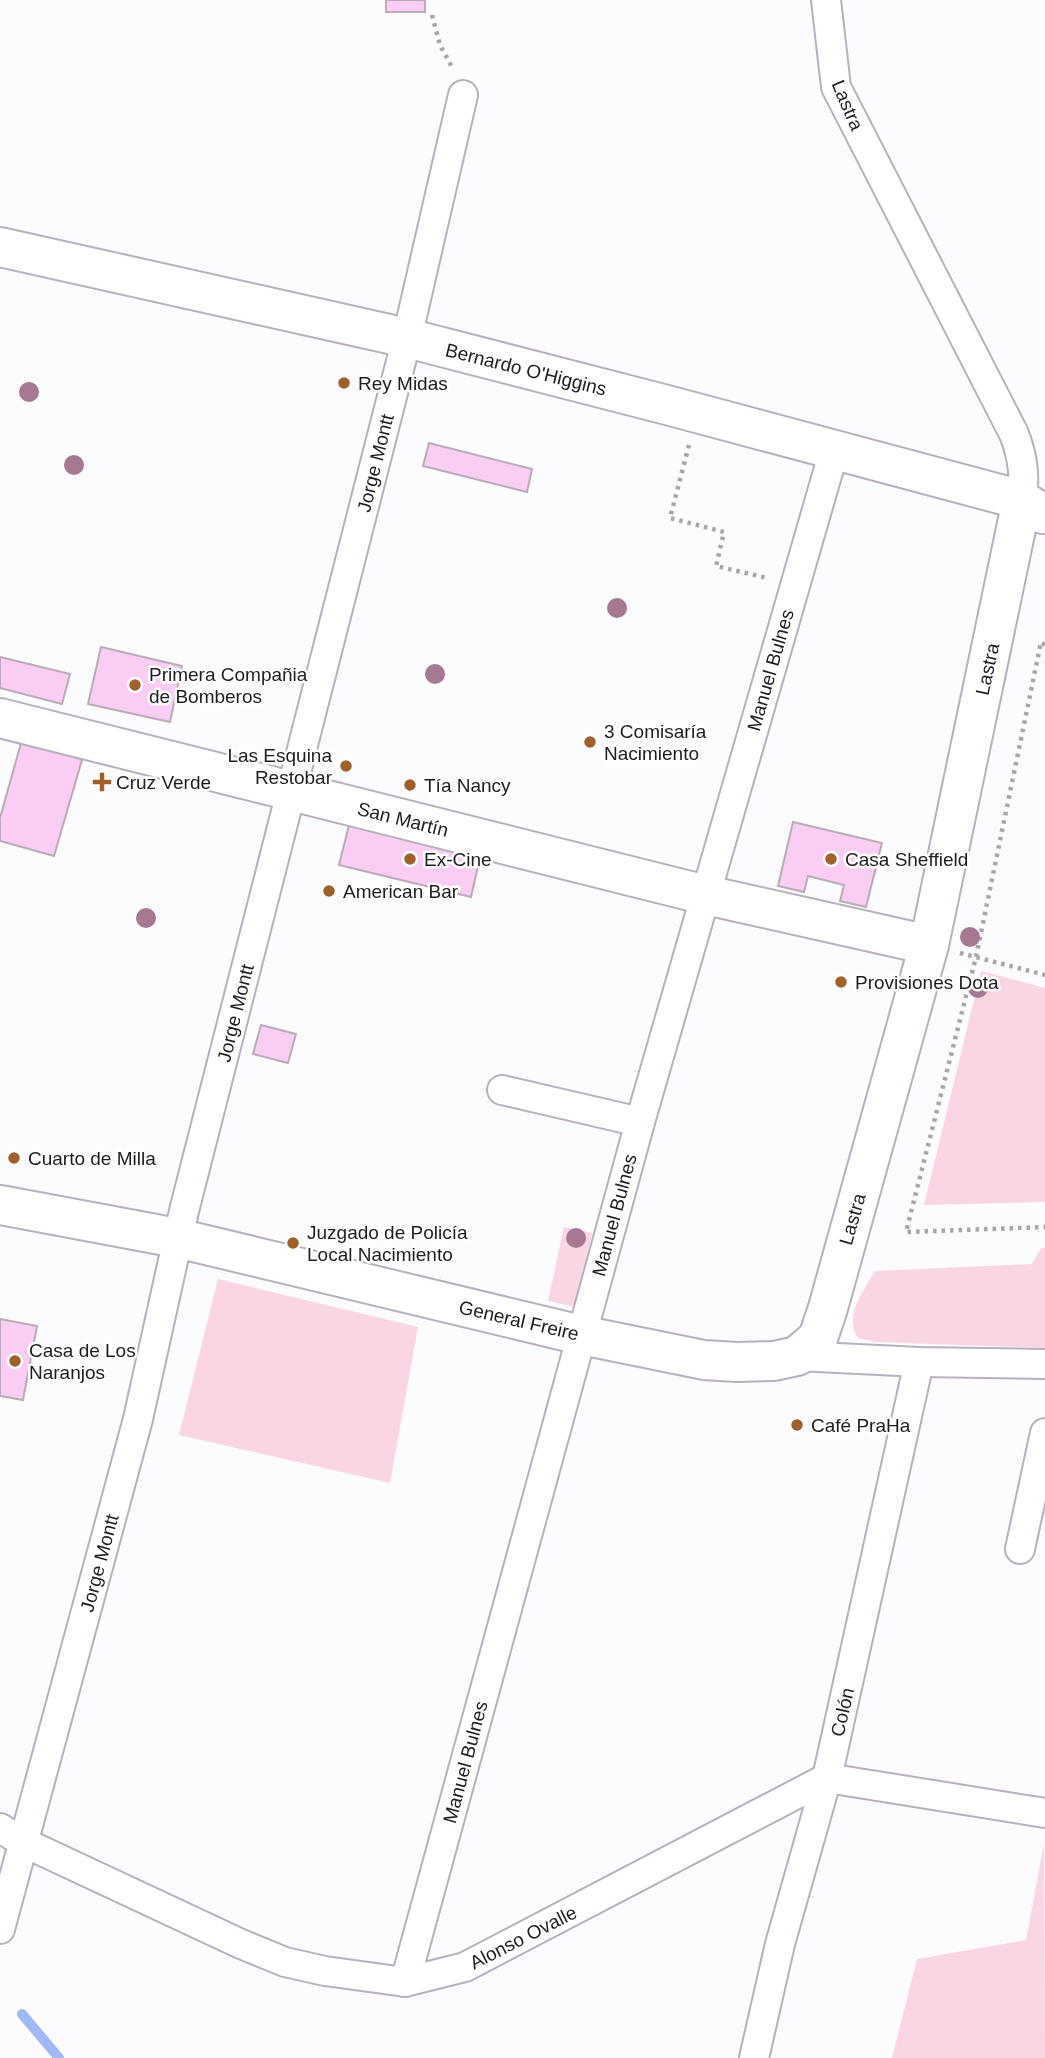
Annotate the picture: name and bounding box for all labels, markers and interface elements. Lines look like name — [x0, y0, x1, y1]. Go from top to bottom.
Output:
street label: Lastra — [828, 77, 868, 134]
street label: Bernardo O'Higgins — [443, 339, 609, 400]
place label: Rey Midas — [358, 373, 448, 394]
marker: Rey Midas — [336, 375, 352, 391]
street label: Jorge Montt — [353, 411, 398, 514]
street label: Manuel Bulnes — [743, 607, 798, 733]
street label: Lastra — [972, 641, 1003, 697]
place label: Primera Compañia de Bomberos — [149, 664, 308, 707]
marker: Primera Compañia de Bomberos — [127, 677, 143, 693]
place label: 3 Comisaría Nacimiento — [604, 721, 707, 764]
marker: 3 Comisaría Nacimiento — [582, 734, 598, 750]
place label: Las Esquina Restobar — [227, 745, 333, 788]
marker: Las Esquina Restobar — [338, 758, 354, 774]
place label: Cruz Verde — [116, 772, 211, 793]
marker: Cruz Verde — [94, 774, 110, 790]
place label: Tía Nancy — [424, 775, 511, 796]
marker: Tía Nancy — [402, 777, 418, 793]
street label: San Martín — [355, 798, 451, 841]
place label: Ex-Cine — [424, 849, 492, 870]
place label: Casa Sheffield — [845, 849, 968, 870]
marker: Ex-Cine — [402, 851, 418, 867]
marker: Casa Sheffield — [823, 851, 839, 867]
place label: American Bar — [343, 881, 459, 902]
marker: American Bar — [321, 883, 337, 899]
street label: Jorge Montt — [213, 961, 258, 1064]
place label: Provisiones Dota — [855, 972, 999, 993]
marker: Provisiones Dota — [833, 974, 849, 990]
place label: Cuarto de Milla — [28, 1148, 156, 1169]
marker: Cuarto de Milla — [6, 1150, 22, 1166]
street label: Manuel Bulnes — [588, 1152, 641, 1279]
street label: Lastra — [835, 1190, 870, 1247]
place label: Juzgado de Policía Local Nacimiento — [307, 1222, 468, 1265]
marker: Juzgado de Policía Local Nacimiento — [285, 1235, 301, 1251]
street label: General Freire — [457, 1296, 581, 1344]
place label: Casa de Los Naranjos — [29, 1340, 136, 1383]
marker: Casa de Los Naranjos — [7, 1353, 23, 1369]
place label: Café PraHa — [811, 1415, 911, 1436]
marker: Café PraHa — [789, 1417, 805, 1433]
street label: Jorge Montt — [76, 1511, 123, 1614]
street label: Colón — [827, 1686, 858, 1739]
street label: Manuel Bulnes — [439, 1699, 492, 1826]
street label: Alonso Ovalle — [466, 1901, 580, 1973]

